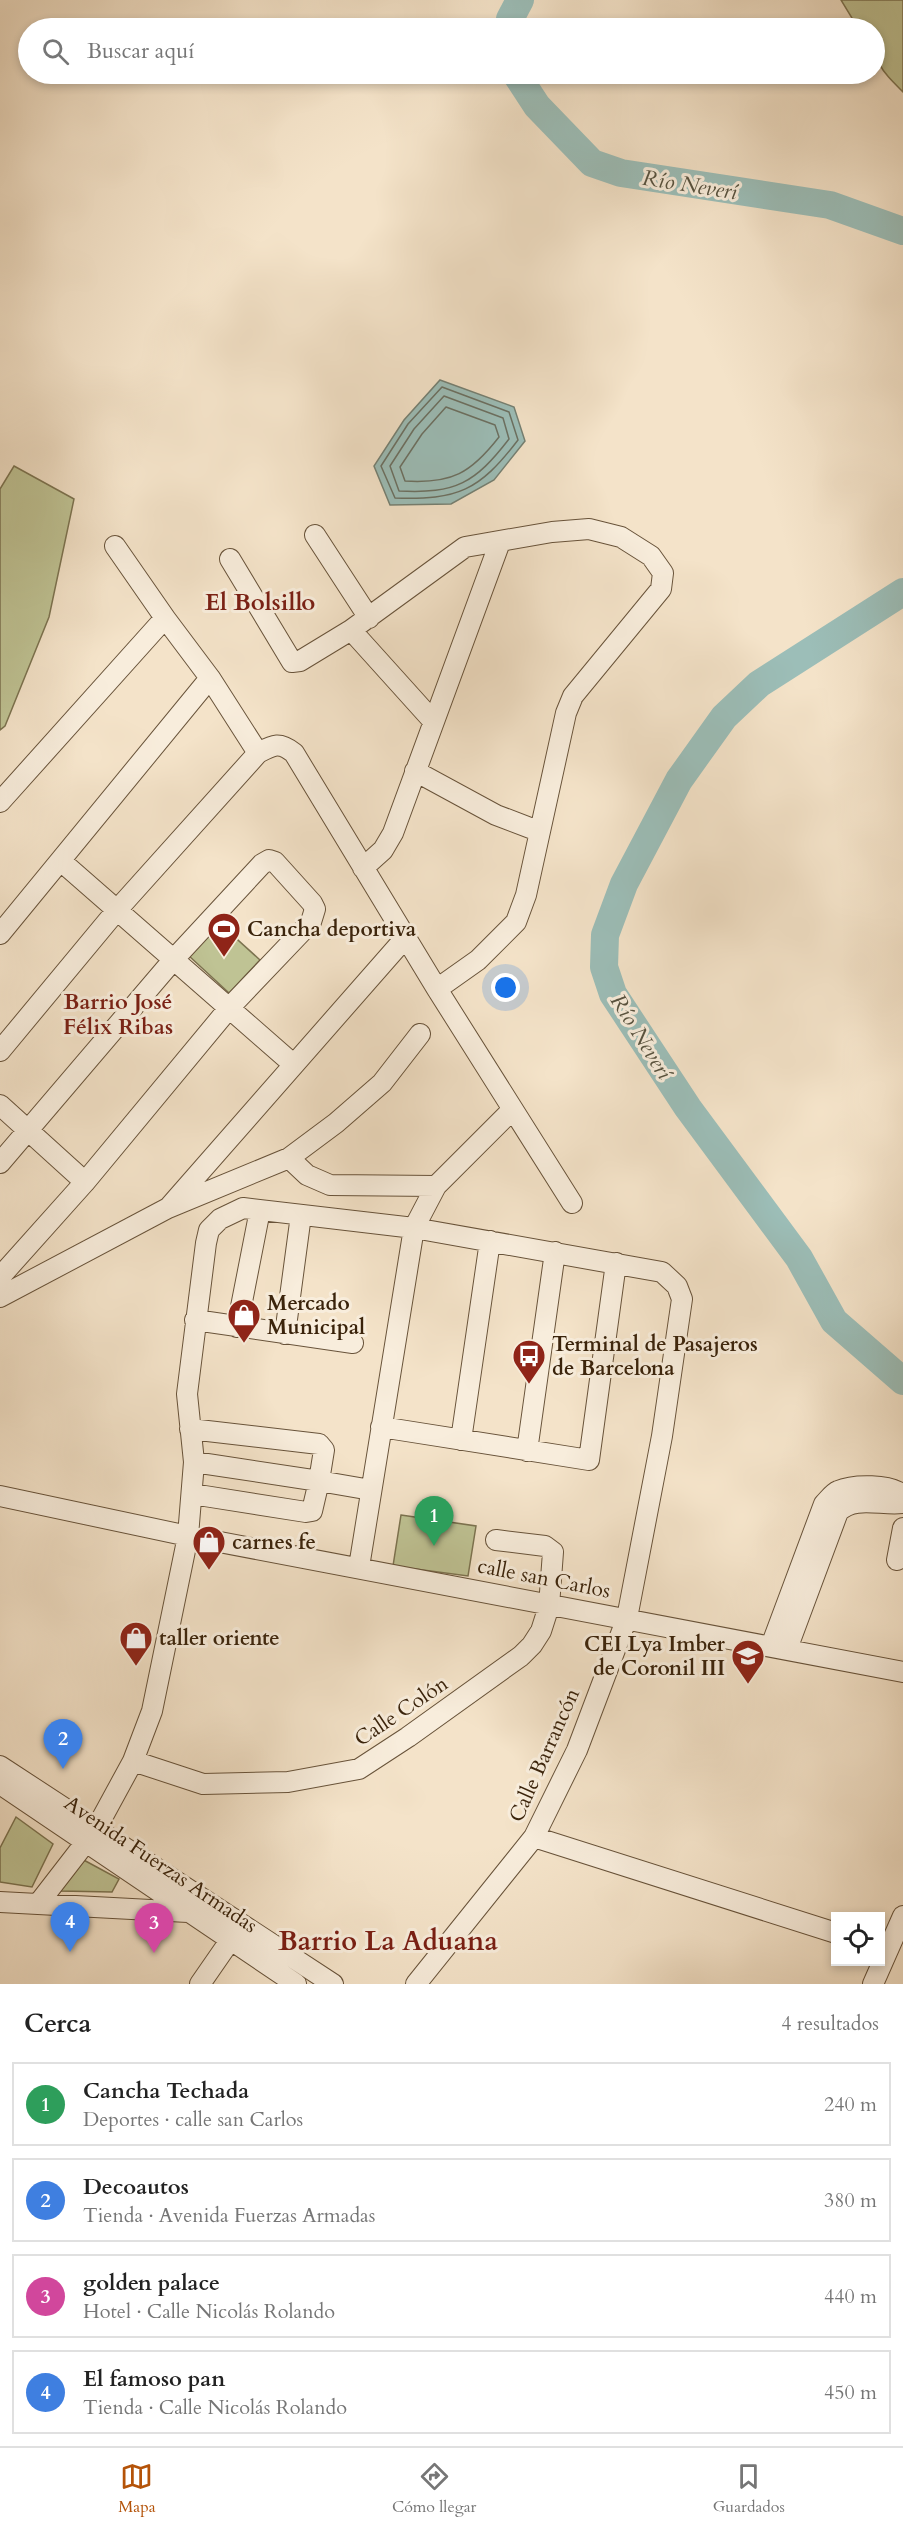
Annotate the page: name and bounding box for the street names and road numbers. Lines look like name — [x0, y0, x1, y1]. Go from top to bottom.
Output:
street label: calle san Carlos — [475, 1551, 613, 1606]
street label: Calle Colón — [349, 1669, 454, 1753]
street label: Calle Barrancón — [502, 1684, 587, 1827]
street label: Avenida Fuerzas Armadas — [58, 1789, 263, 1940]

